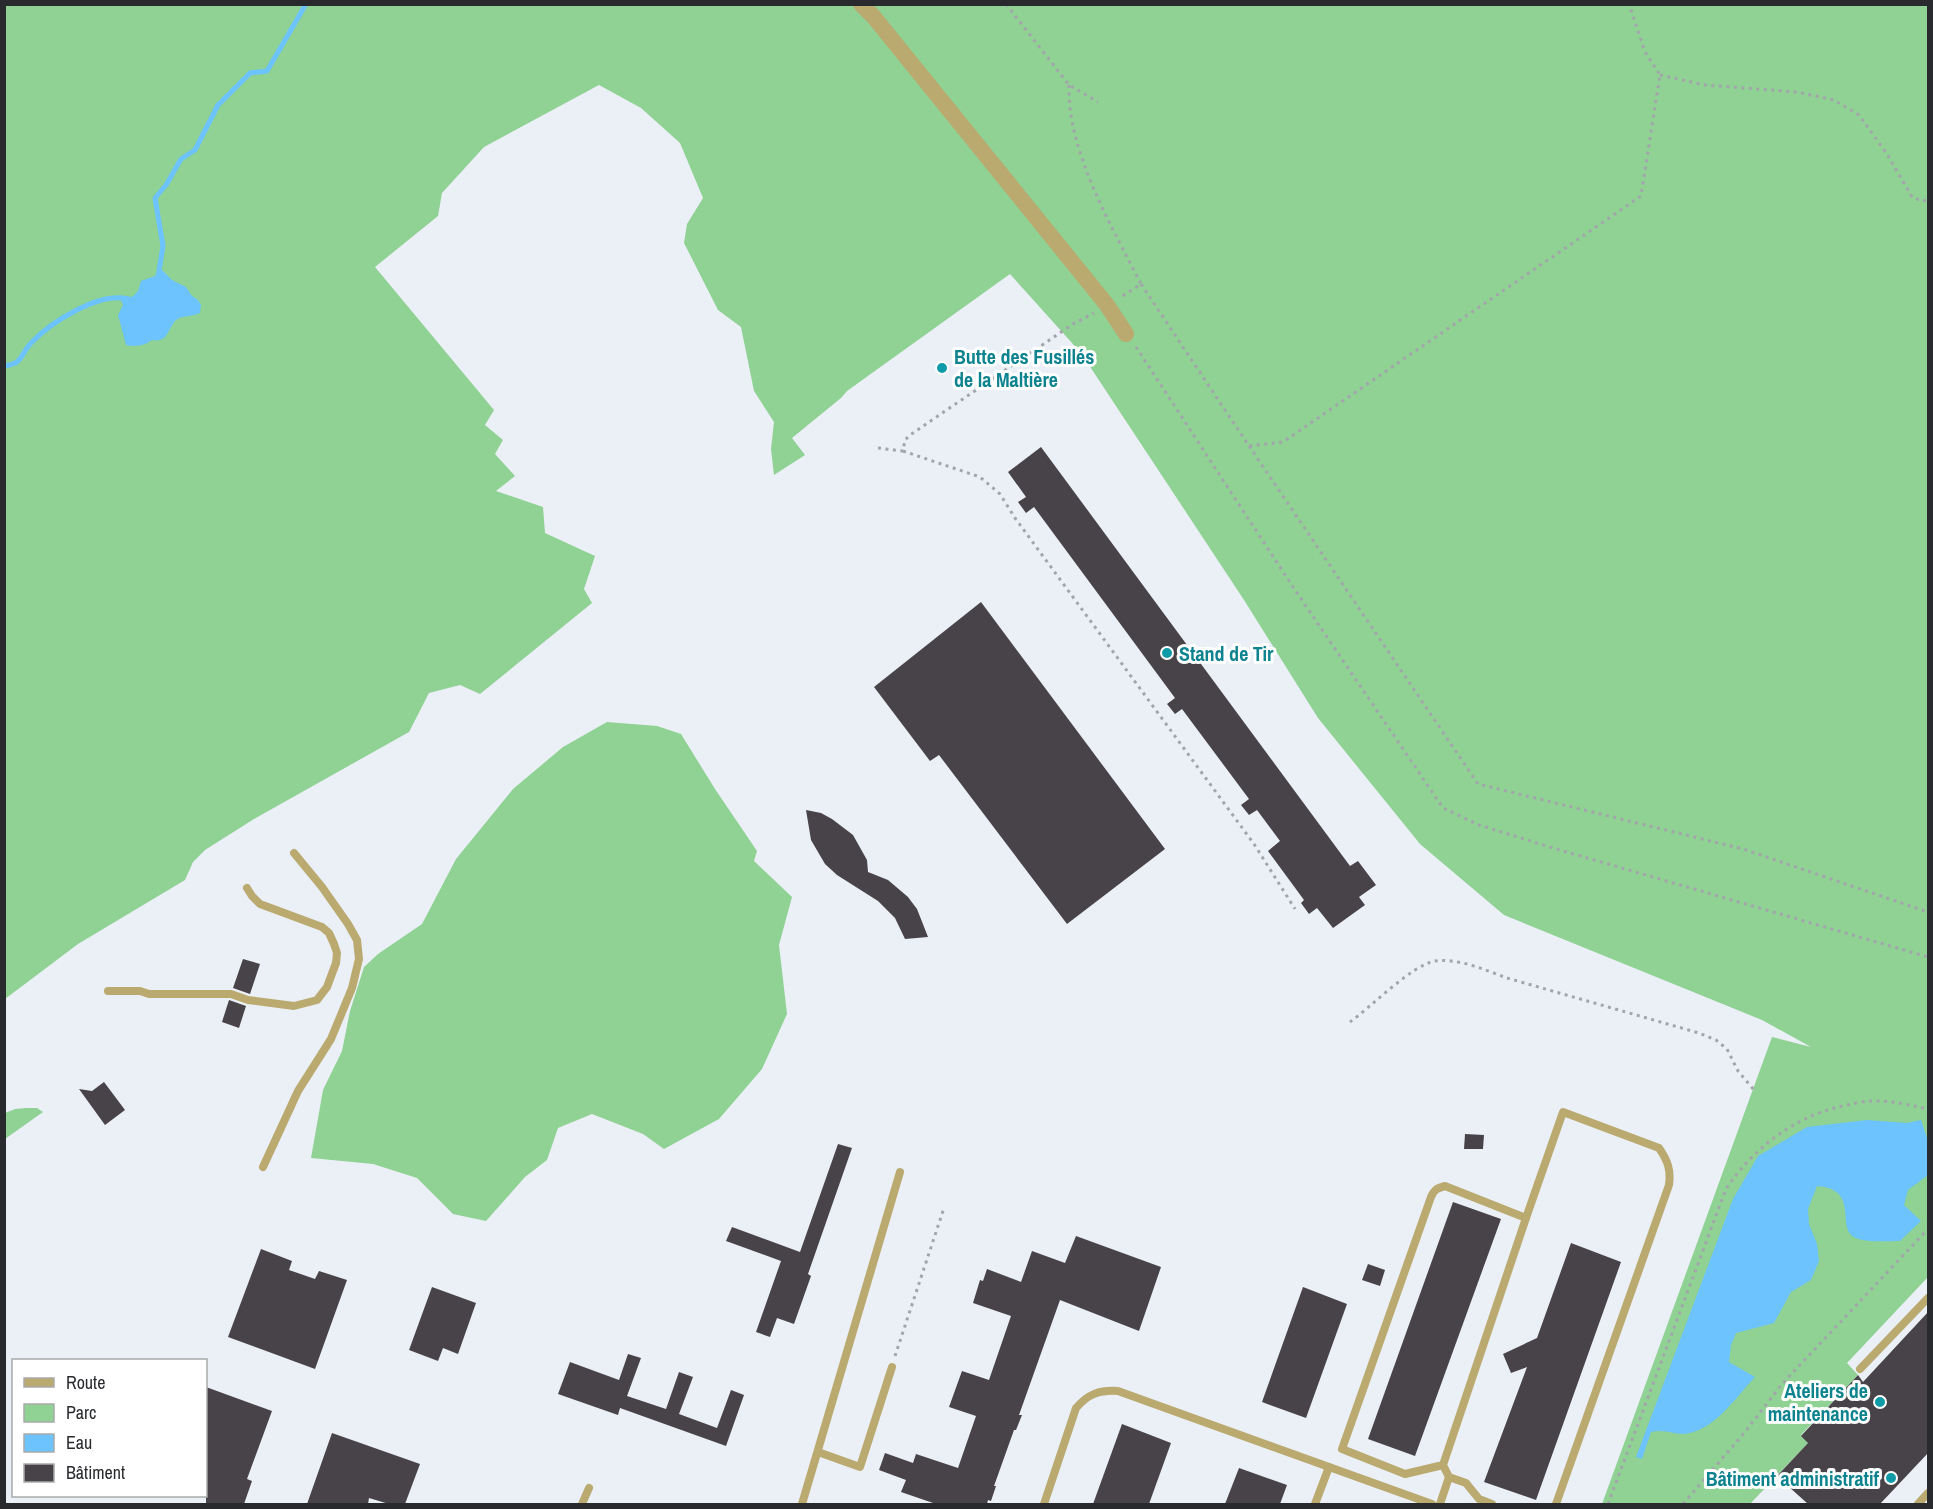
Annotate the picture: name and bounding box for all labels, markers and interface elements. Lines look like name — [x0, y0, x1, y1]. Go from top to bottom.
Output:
place label: Butte des Fusillés de la Maltière — [954, 343, 1094, 393]
marker: Butte des Fusillés de la Maltière — [935, 361, 949, 375]
place label: Stand de Tir — [1179, 640, 1274, 667]
marker: Stand de Tir — [1160, 646, 1174, 660]
legend — [12, 1359, 207, 1497]
text: Route — [66, 1370, 105, 1395]
place label: Ateliers de maintenance — [1768, 1377, 1868, 1427]
marker: Ateliers de maintenance — [1873, 1395, 1887, 1409]
text: Parc — [66, 1400, 96, 1425]
text: Eau — [66, 1430, 92, 1455]
text: Bâtiment — [66, 1460, 125, 1485]
place label: Bâtiment administratif — [1706, 1465, 1880, 1492]
marker: Bâtiment administratif — [1884, 1471, 1898, 1485]

